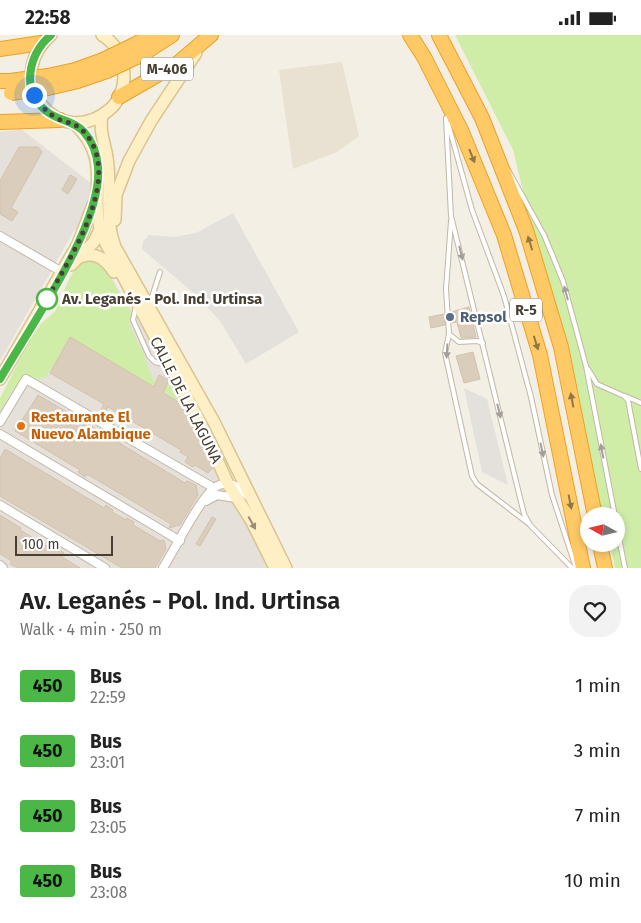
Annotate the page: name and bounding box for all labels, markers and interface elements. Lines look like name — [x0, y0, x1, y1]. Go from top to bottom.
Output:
text: 22:58 — [25, 6, 71, 29]
road number: M-406 — [141, 57, 193, 81]
your location — [22, 83, 47, 108]
one-way arrow — [468, 149, 476, 163]
one-way arrow — [525, 235, 533, 250]
one-way arrow — [457, 246, 465, 261]
one-way arrow — [562, 285, 570, 300]
marker: Av. Leganés - Pol. Ind. Urtinsa — [36, 288, 58, 310]
place label: Av. Leganés - Pol. Ind. Urtinsa — [61, 290, 262, 308]
road number: R-5 — [510, 299, 542, 321]
place label: Repsol — [460, 308, 507, 326]
marker: Repsol — [444, 311, 456, 323]
street label: CALLE DE LA LAGUNA — [146, 334, 226, 467]
one-way arrow — [533, 335, 541, 350]
one-way arrow — [442, 344, 450, 360]
one-way arrow — [567, 391, 575, 407]
one-way arrow — [495, 403, 503, 418]
place label: Restaurante El Nuevo Alambique — [31, 408, 151, 443]
marker: Restaurante El Nuevo Alambique — [15, 420, 27, 432]
one-way arrow — [539, 443, 547, 459]
one-way arrow — [598, 443, 606, 459]
one-way arrow — [566, 494, 574, 510]
north arrow — [580, 507, 625, 553]
map controls — [580, 507, 625, 552]
one-way arrow — [247, 516, 256, 529]
scale bar — [15, 533, 112, 556]
text: 100 m — [22, 536, 59, 553]
button: heart — [569, 585, 621, 637]
text: Av. Leganés - Pol. Ind. Urtinsa — [20, 587, 340, 615]
text: Walk · 4 min · 250 m — [20, 620, 162, 639]
text: Bus — [90, 665, 122, 688]
text: 1 min — [575, 674, 621, 697]
text: 450 — [32, 675, 63, 697]
text: 22:59 — [90, 688, 126, 707]
text: Bus — [90, 730, 122, 753]
text: 3 min — [574, 739, 621, 762]
text: 450 — [32, 740, 63, 762]
text: 23:01 — [90, 753, 125, 772]
text: Bus — [90, 795, 122, 818]
text: 7 min — [575, 804, 621, 827]
text: 450 — [32, 805, 63, 827]
text: 23:05 — [90, 818, 127, 837]
text: Bus — [90, 860, 122, 883]
text: 10 min — [564, 869, 621, 892]
text: 450 — [32, 870, 63, 892]
text: 23:08 — [90, 883, 127, 902]

